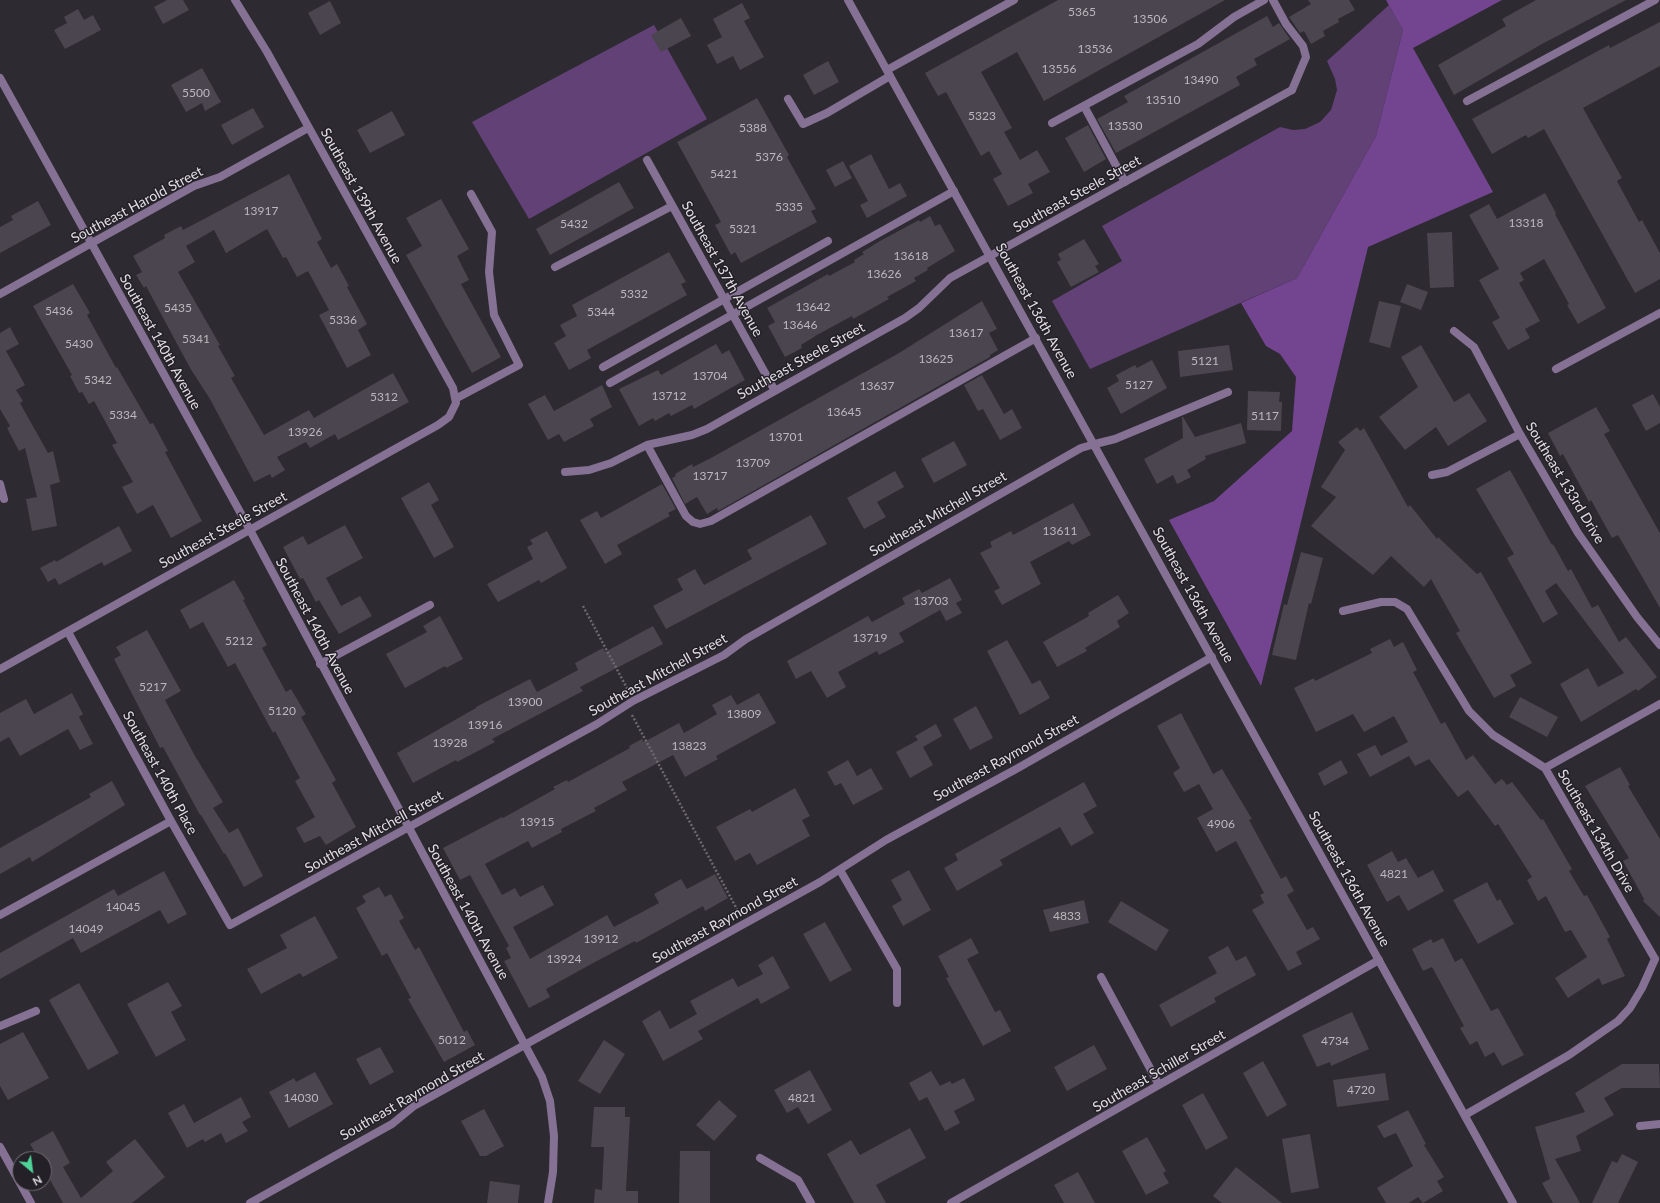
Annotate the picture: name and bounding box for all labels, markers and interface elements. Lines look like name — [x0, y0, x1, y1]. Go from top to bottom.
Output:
house number: 5365 — [1068, 5, 1096, 19]
house number: 13506 — [1133, 12, 1167, 26]
house number: 13536 — [1078, 42, 1112, 56]
house number: 13556 — [1042, 62, 1076, 76]
house number: 13490 — [1184, 73, 1218, 87]
house number: 5500 — [182, 86, 210, 100]
house number: 13510 — [1146, 93, 1180, 107]
house number: 5323 — [968, 109, 996, 123]
house number: 13530 — [1108, 119, 1142, 133]
house number: 5388 — [739, 121, 767, 135]
street label: Southeast 139th Avenue — [317, 125, 405, 267]
house number: 5376 — [755, 150, 783, 164]
street label: Southeast Steele Street — [1010, 152, 1144, 236]
street label: Southeast Harold Street — [68, 163, 206, 247]
house number: 5421 — [710, 167, 738, 181]
street label: Southeast 137th Avenue — [678, 198, 766, 340]
house number: 5335 — [775, 200, 803, 214]
house number: 13917 — [244, 204, 278, 218]
house number: 13318 — [1509, 216, 1543, 230]
house number: 5432 — [560, 217, 588, 231]
house number: 5321 — [729, 222, 757, 236]
street label: Southeast 136th Avenue — [992, 240, 1080, 382]
house number: 13618 — [894, 249, 928, 263]
house number: 13626 — [867, 267, 901, 281]
street label: Southeast 140th Avenue — [116, 271, 204, 413]
house number: 5332 — [620, 287, 648, 301]
house number: 13642 — [796, 300, 830, 314]
house number: 5435 — [164, 301, 192, 315]
house number: 5436 — [45, 304, 73, 318]
house number: 5344 — [587, 305, 615, 319]
house number: 5336 — [329, 313, 357, 327]
house number: 13646 — [783, 318, 817, 332]
street label: Southeast Steele Street — [734, 319, 868, 403]
house number: 13617 — [949, 326, 983, 340]
house number: 5341 — [182, 332, 210, 346]
house number: 5430 — [65, 337, 93, 351]
house number: 13625 — [919, 352, 953, 366]
house number: 5121 — [1191, 354, 1219, 368]
house number: 13704 — [693, 369, 727, 383]
house number: 5342 — [84, 373, 112, 387]
house number: 5127 — [1125, 378, 1153, 392]
house number: 13637 — [860, 379, 894, 393]
house number: 13712 — [652, 389, 686, 403]
house number: 5312 — [370, 390, 398, 404]
house number: 13645 — [827, 405, 861, 419]
house number: 5334 — [109, 408, 137, 422]
house number: 5117 — [1251, 409, 1279, 423]
street label: Southeast 133rd Drive — [1522, 419, 1608, 547]
house number: 13926 — [288, 425, 322, 439]
house number: 13701 — [769, 430, 803, 444]
house number: 13709 — [736, 456, 770, 470]
street label: Southeast Mitchell Street — [867, 468, 1009, 560]
house number: 13717 — [693, 469, 727, 483]
street label: Southeast Steele Street — [156, 488, 290, 572]
house number: 13611 — [1043, 524, 1077, 538]
street label: Southeast 136th Avenue — [1149, 524, 1237, 666]
street label: Southeast 140th Avenue — [272, 555, 358, 697]
house number: 13703 — [914, 594, 948, 608]
street label: Southeast Mitchell Street — [586, 630, 730, 720]
house number: 13719 — [853, 631, 887, 645]
house number: 5212 — [225, 634, 253, 648]
house number: 5217 — [139, 680, 167, 694]
house number: 13900 — [508, 695, 542, 709]
house number: 5120 — [268, 704, 296, 718]
house number: 13809 — [727, 707, 761, 721]
street label: Southeast 140th Place — [119, 708, 201, 838]
street label: Southeast Raymond Street — [930, 711, 1082, 805]
house number: 13916 — [468, 718, 502, 732]
house number: 13928 — [433, 736, 467, 750]
house number: 13823 — [672, 739, 706, 753]
street label: Southeast 134th Drive — [1554, 766, 1638, 896]
street label: Southeast Mitchell Street — [302, 787, 446, 877]
street label: Southeast 136th Avenue — [1305, 808, 1393, 950]
house number: 13915 — [520, 815, 554, 829]
house number: 4906 — [1207, 817, 1235, 831]
street label: Southeast 140th Avenue — [424, 841, 512, 983]
house number: 4821 — [1380, 867, 1408, 881]
street label: Southeast Raymond Street — [649, 873, 801, 967]
house number: 14045 — [106, 900, 140, 914]
house number: 4833 — [1053, 909, 1081, 923]
house number: 14049 — [69, 922, 103, 936]
house number: 13912 — [584, 932, 618, 946]
house number: 13924 — [547, 952, 581, 966]
street label: Southeast Schiller Street — [1090, 1026, 1228, 1116]
house number: 5012 — [438, 1033, 466, 1047]
house number: 4734 — [1321, 1034, 1349, 1048]
street label: Southeast Raymond Street — [337, 1048, 487, 1144]
house number: 4720 — [1347, 1083, 1375, 1097]
house number: 14030 — [284, 1091, 318, 1105]
house number: 4821 — [788, 1091, 816, 1105]
north arrow — [12, 1151, 52, 1191]
text: N — [31, 1173, 44, 1189]

